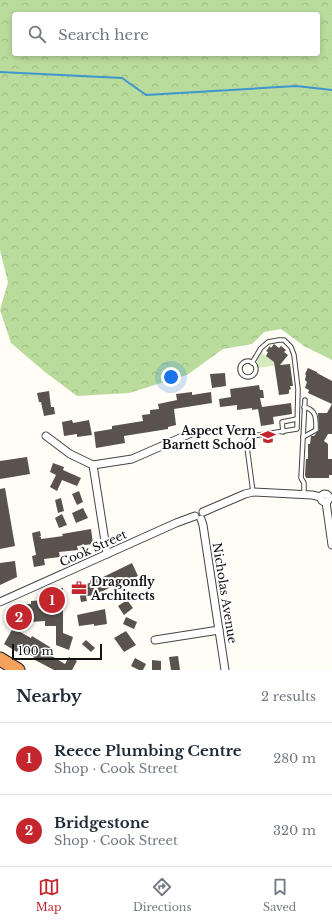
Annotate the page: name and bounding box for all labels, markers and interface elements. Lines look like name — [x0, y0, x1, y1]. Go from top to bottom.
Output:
search box — [12, 12, 320, 56]
icon: search — [26, 23, 48, 45]
text: Search here — [58, 25, 149, 44]
your location — [161, 367, 181, 387]
place label: Aspect Vern Barnett School — [162, 423, 257, 452]
school or university icon: Aspect Vern Barnett School — [259, 428, 277, 446]
street label: Cook Street — [57, 526, 129, 570]
street label: Nicholas Avenue — [210, 541, 240, 645]
place label: Dragonfly Architects — [90, 574, 155, 603]
office icon: Dragonfly Architects — [70, 579, 88, 597]
pin: 1 — [39, 585, 65, 615]
pin: 2 — [6, 602, 32, 632]
scale bar — [12, 642, 102, 661]
text: 100 m — [18, 644, 54, 658]
text: Nearby — [16, 686, 82, 707]
text: 2 results — [261, 688, 316, 705]
text: Reece Plumbing Centre — [54, 741, 242, 760]
text: 1 — [26, 750, 32, 767]
text: 280 m — [273, 750, 316, 767]
text: Shop · Cook Street — [54, 760, 178, 777]
text: Bridgestone — [54, 813, 149, 832]
text: 2 — [25, 822, 33, 839]
text: 320 m — [273, 822, 316, 839]
text: Shop · Cook Street — [54, 832, 178, 849]
tab: Map — [36, 876, 61, 914]
tab: Directions — [133, 876, 191, 914]
tab: Saved — [263, 876, 296, 914]

